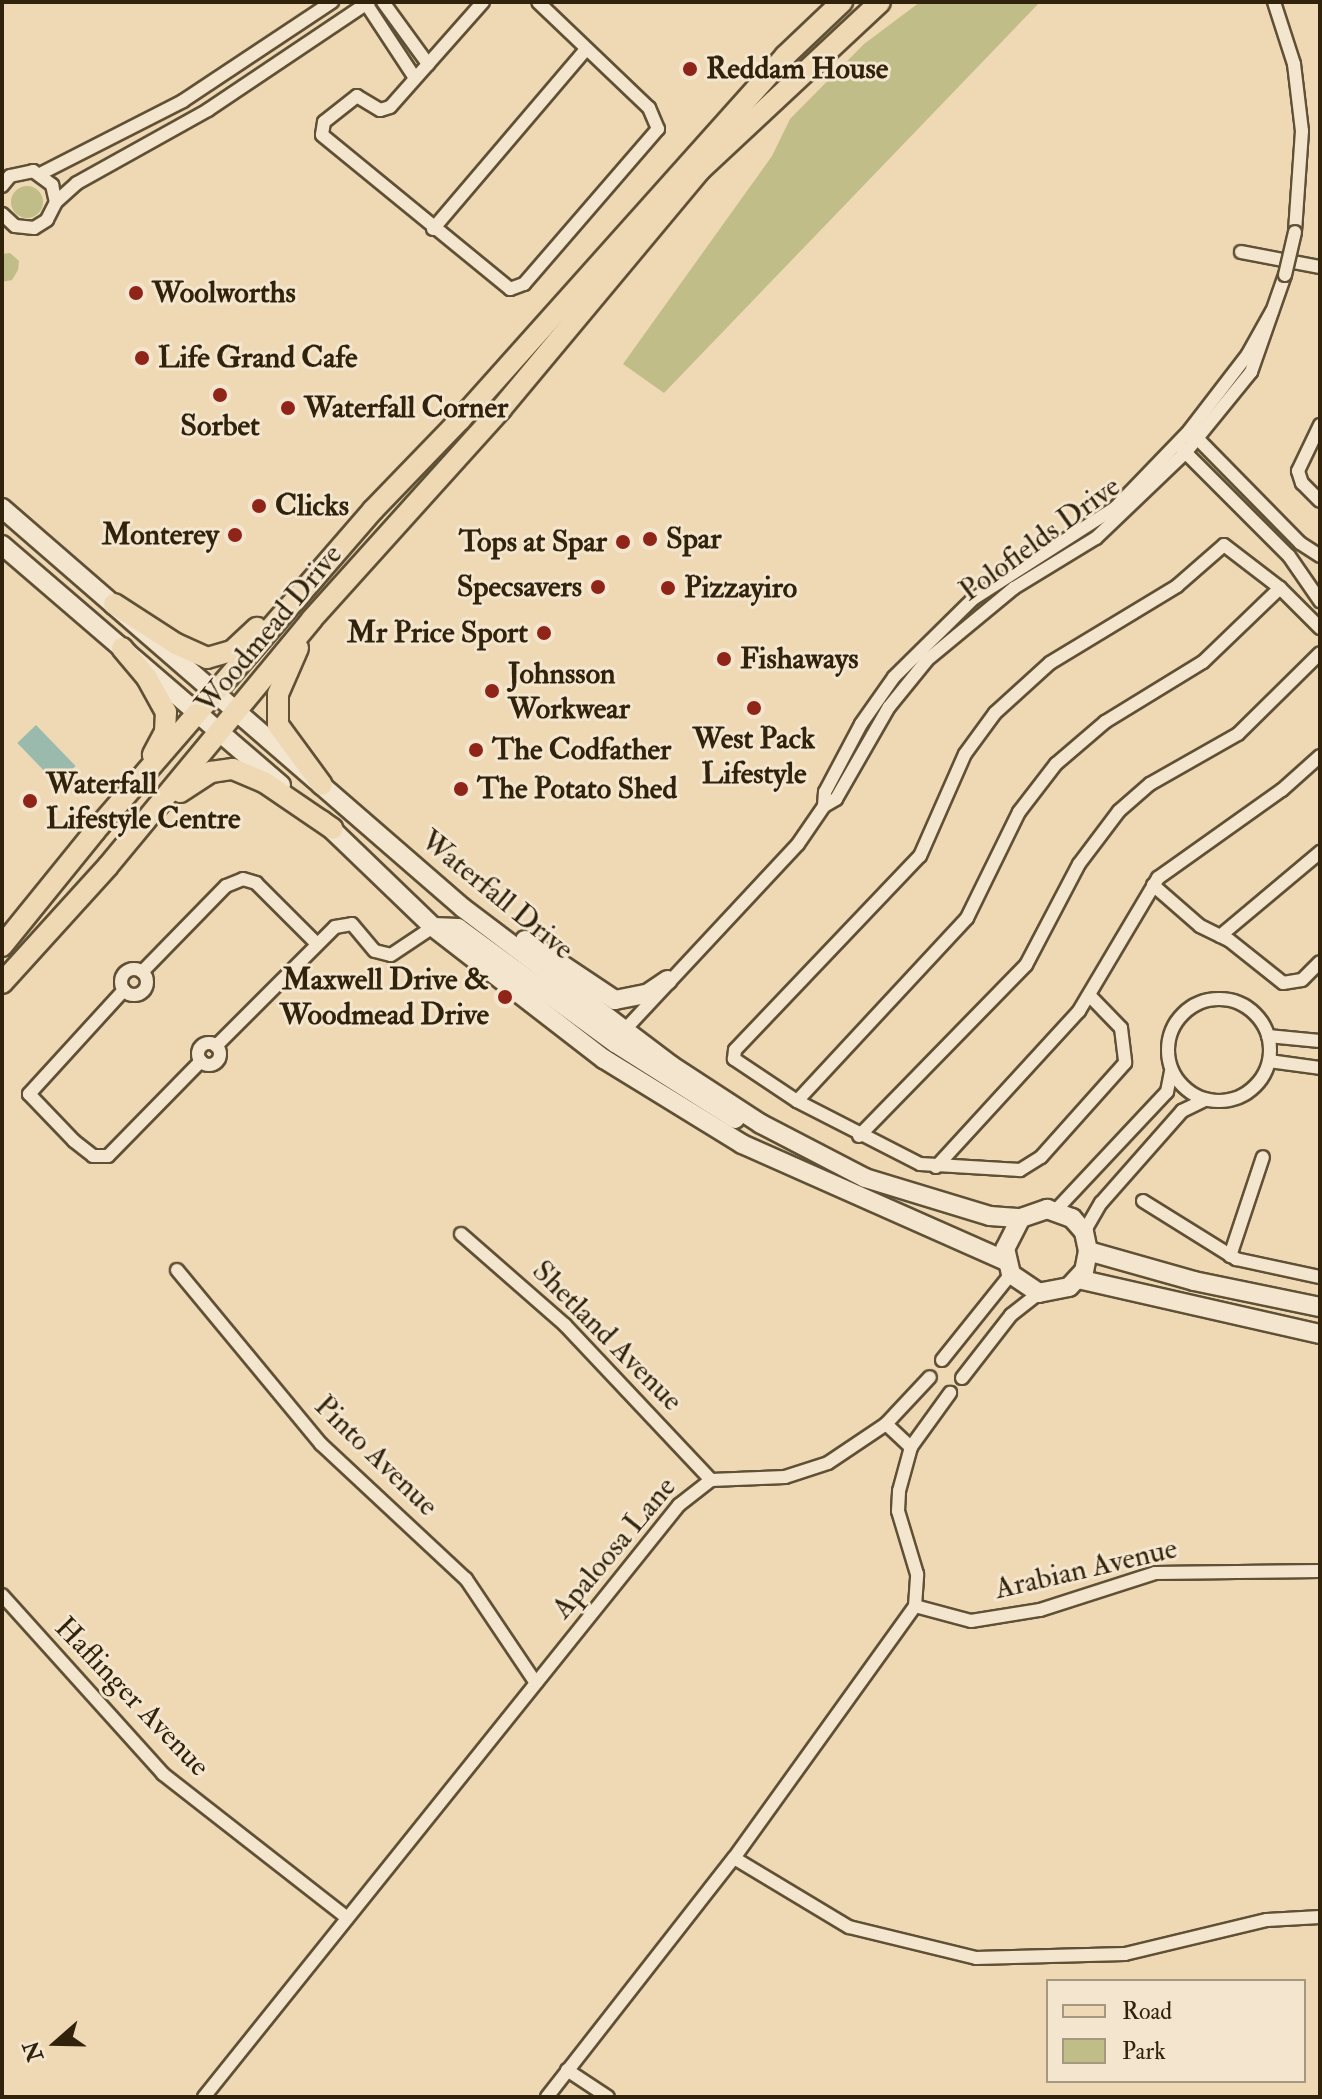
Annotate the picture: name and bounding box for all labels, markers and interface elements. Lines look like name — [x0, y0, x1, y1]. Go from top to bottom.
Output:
place label: Reddam House — [706, 51, 888, 87]
marker: Reddam House — [681, 60, 699, 78]
place label: Woolworths — [152, 275, 296, 311]
marker: Woolworths — [127, 284, 145, 302]
place label: Life Grand Cafe — [158, 340, 358, 376]
marker: Life Grand Cafe — [133, 349, 151, 367]
marker: Sorbet — [211, 386, 229, 404]
place label: Waterfall Corner — [304, 390, 508, 426]
marker: Waterfall Corner — [279, 399, 297, 417]
place label: Sorbet — [180, 408, 260, 444]
street label: Polofields Drive — [953, 469, 1127, 609]
place label: Clicks — [275, 488, 349, 524]
marker: Clicks — [250, 497, 268, 515]
place label: Monterey — [102, 517, 219, 553]
place label: Spar — [666, 521, 721, 557]
place label: Tops at Spar — [459, 524, 607, 560]
marker: Monterey — [226, 526, 244, 544]
marker: Spar — [641, 530, 659, 548]
marker: Tops at Spar — [614, 533, 632, 551]
street label: Woodmead Drive — [188, 537, 350, 721]
place label: Specsavers — [457, 569, 582, 605]
place label: Pizzayiro — [684, 570, 797, 606]
marker: Specsavers — [589, 578, 607, 596]
marker: Pizzayiro — [659, 579, 677, 597]
place label: Mr Price Sport — [347, 615, 528, 651]
marker: Mr Price Sport — [535, 624, 553, 642]
place label: Fishaways — [740, 641, 858, 677]
marker: Fishaways — [715, 650, 733, 668]
place label: Johnsson Workwear — [508, 656, 630, 726]
marker: Johnsson Workwear — [483, 682, 501, 700]
marker: West Pack Lifestyle — [745, 699, 763, 717]
place label: West Pack Lifestyle — [693, 721, 815, 792]
place label: The Codfather — [492, 732, 671, 768]
marker: The Codfather — [467, 741, 485, 759]
place label: Waterfall Lifestyle Centre — [46, 766, 240, 836]
place label: The Potato Shed — [477, 771, 677, 807]
marker: The Potato Shed — [452, 780, 470, 798]
marker: Waterfall Lifestyle Centre — [21, 792, 39, 810]
street label: Waterfall Drive — [413, 822, 581, 968]
place label: Maxwell Drive & Woodmead Drive — [280, 962, 489, 1032]
marker: Maxwell Drive & Woodmead Drive — [496, 988, 514, 1006]
street label: Shetland Avenue — [524, 1253, 690, 1419]
street label: Pinto Avenue — [307, 1388, 445, 1524]
street label: Apaloosa Lane — [544, 1470, 684, 1626]
street label: Arabian Avenue — [991, 1531, 1181, 1607]
street label: Haflinger Avenue — [47, 1610, 217, 1784]
legend — [1046, 1979, 1306, 2083]
text: Road — [1122, 1996, 1172, 2027]
north arrow — [16, 2003, 96, 2083]
text: Park — [1122, 2036, 1166, 2067]
text: N — [17, 2037, 50, 2065]

